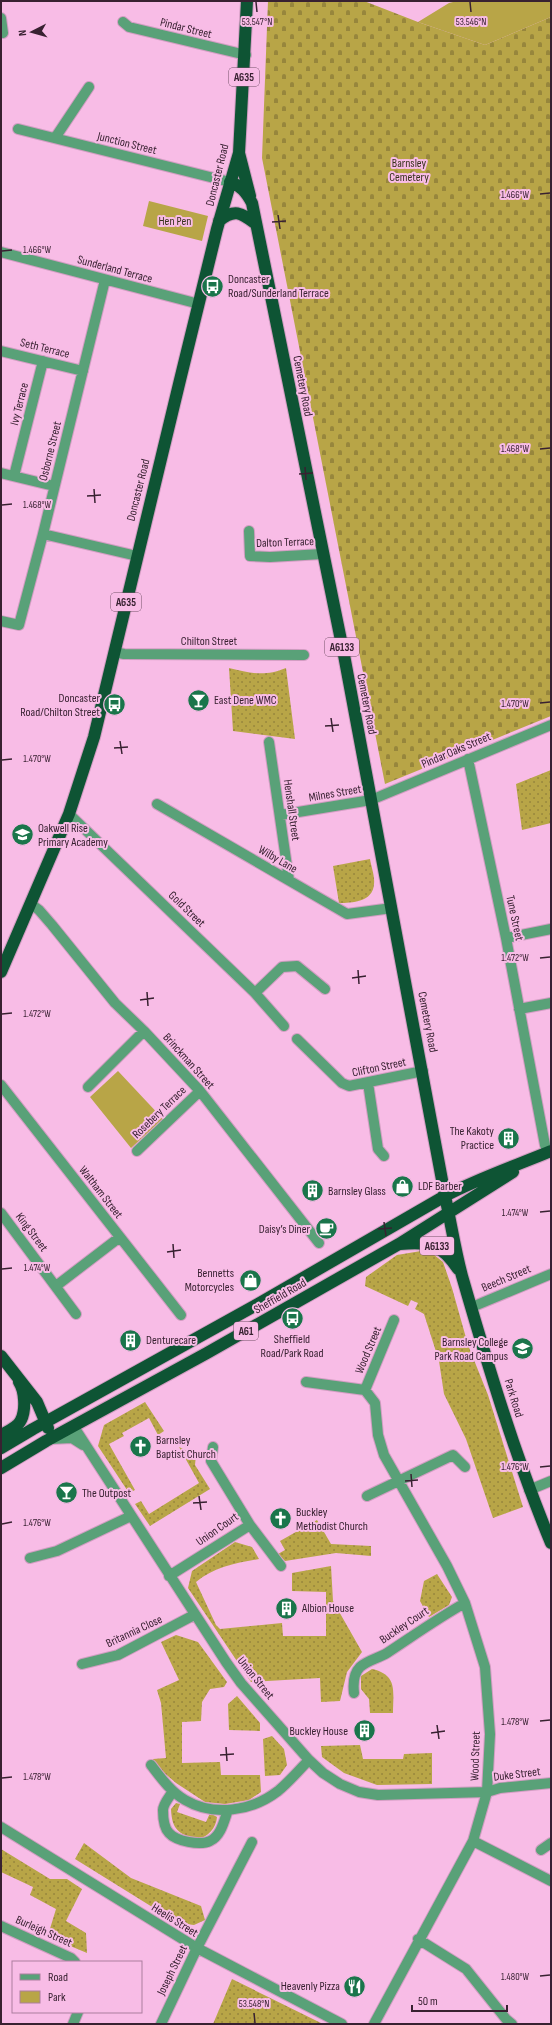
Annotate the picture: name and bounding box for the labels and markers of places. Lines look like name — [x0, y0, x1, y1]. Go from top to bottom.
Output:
place label: Doncaster Road/Sunderland Terrace — [228, 272, 329, 301]
bus stop icon: Doncaster Road/Sunderland Terrace — [200, 273, 226, 299]
bar icon: East Dene WMC — [185, 687, 211, 713]
place label: Doncaster Road/Chilton Street — [20, 691, 101, 720]
bus stop icon: Doncaster Road/Chilton Street — [102, 692, 128, 718]
place label: East Dene WMC — [214, 693, 277, 708]
place label: Oakwell Rise Primary Academy — [38, 821, 108, 850]
school or university icon: Oakwell Rise Primary Academy — [10, 822, 36, 848]
place label: The Kakoty Practice — [450, 1124, 494, 1153]
building icon: The Kakoty Practice — [496, 1125, 522, 1151]
shop icon: LDF Barber — [390, 1173, 416, 1199]
building icon: Barnsley Glass — [300, 1178, 326, 1204]
place label: LDF Barber — [418, 1179, 462, 1194]
place label: Barnsley Glass — [328, 1184, 386, 1199]
cafe icon: Daisy’s Diner — [313, 1216, 339, 1242]
place label: Daisy’s Diner — [259, 1222, 311, 1237]
place label: Bennetts Motorcycles — [185, 1266, 234, 1295]
shop icon: Bennetts Motorcycles — [237, 1267, 263, 1293]
bus stop icon: Sheffield Road/Park Road — [279, 1305, 305, 1331]
building icon: Denturecare — [117, 1327, 143, 1353]
place label: Sheffield Road/Park Road — [261, 1332, 323, 1361]
place label: Denturecare — [146, 1333, 196, 1348]
place label: Barnsley College Park Road Campus — [434, 1335, 508, 1364]
school or university icon: Barnsley College Park Road Campus — [510, 1336, 536, 1362]
place label: Barnsley Baptist Church — [156, 1433, 216, 1462]
church icon: Barnsley Baptist Church — [128, 1434, 154, 1460]
bar icon: The Outpost — [54, 1480, 80, 1506]
place label: The Outpost — [82, 1486, 131, 1501]
place label: Buckley Methodist Church — [296, 1505, 368, 1534]
church icon: Buckley Methodist Church — [267, 1506, 293, 1532]
building icon: Albion House — [273, 1595, 299, 1621]
place label: Albion House — [301, 1601, 354, 1616]
building icon: Buckley House — [351, 1718, 377, 1744]
place label: Buckley House — [290, 1724, 348, 1739]
restaurant icon: Heavenly Pizza — [342, 1973, 368, 1999]
place label: Heavenly Pizza — [281, 1979, 340, 1994]

